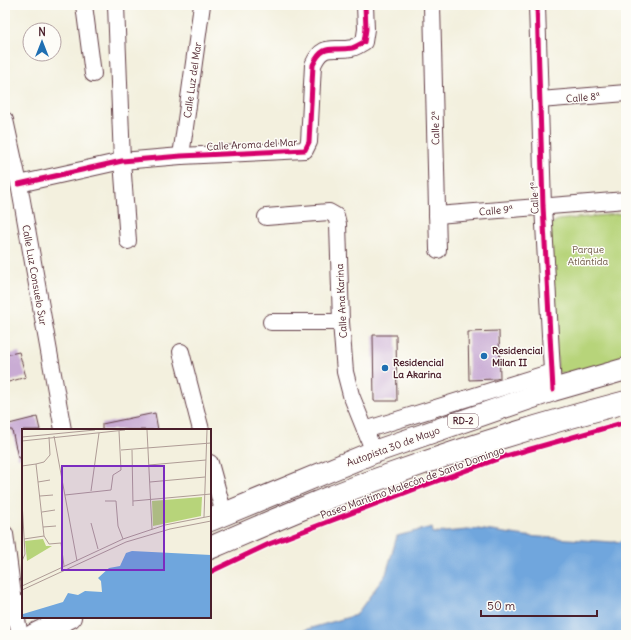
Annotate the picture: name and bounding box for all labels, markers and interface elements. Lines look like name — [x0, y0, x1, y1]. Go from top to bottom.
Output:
north arrow — [22, 22, 62, 62]
text: N — [38, 25, 46, 39]
street label: Calle Luz del Mar — [181, 41, 204, 119]
street label: Calle 8ª — [565, 90, 601, 105]
street label: Calle 2ª — [429, 111, 442, 145]
street label: Calle Aroma del Mar — [206, 136, 298, 153]
street label: Calle 1ª — [527, 181, 542, 214]
street label: Calle 9ª — [478, 203, 514, 218]
street label: Calle Luz Consuelo Sur — [19, 224, 50, 327]
park label: Parque Atlántida — [568, 243, 609, 268]
street label: Calle Ana Karina — [333, 263, 350, 338]
place label: Residencial Milan II — [492, 344, 543, 369]
marker: Residencial Milan II — [479, 351, 489, 361]
place label: Residencial La Akarina — [393, 356, 444, 381]
marker: Residencial La Akarina — [380, 363, 390, 373]
road number: RD-2 — [448, 414, 478, 428]
street label: Autopista 30 de Mayo — [345, 423, 442, 469]
inset map — [22, 429, 211, 618]
street label: Paseo Marítimo Malecón de Santo Domingo — [318, 443, 506, 522]
scale bar — [481, 592, 597, 618]
text: 50 m — [487, 598, 516, 613]

